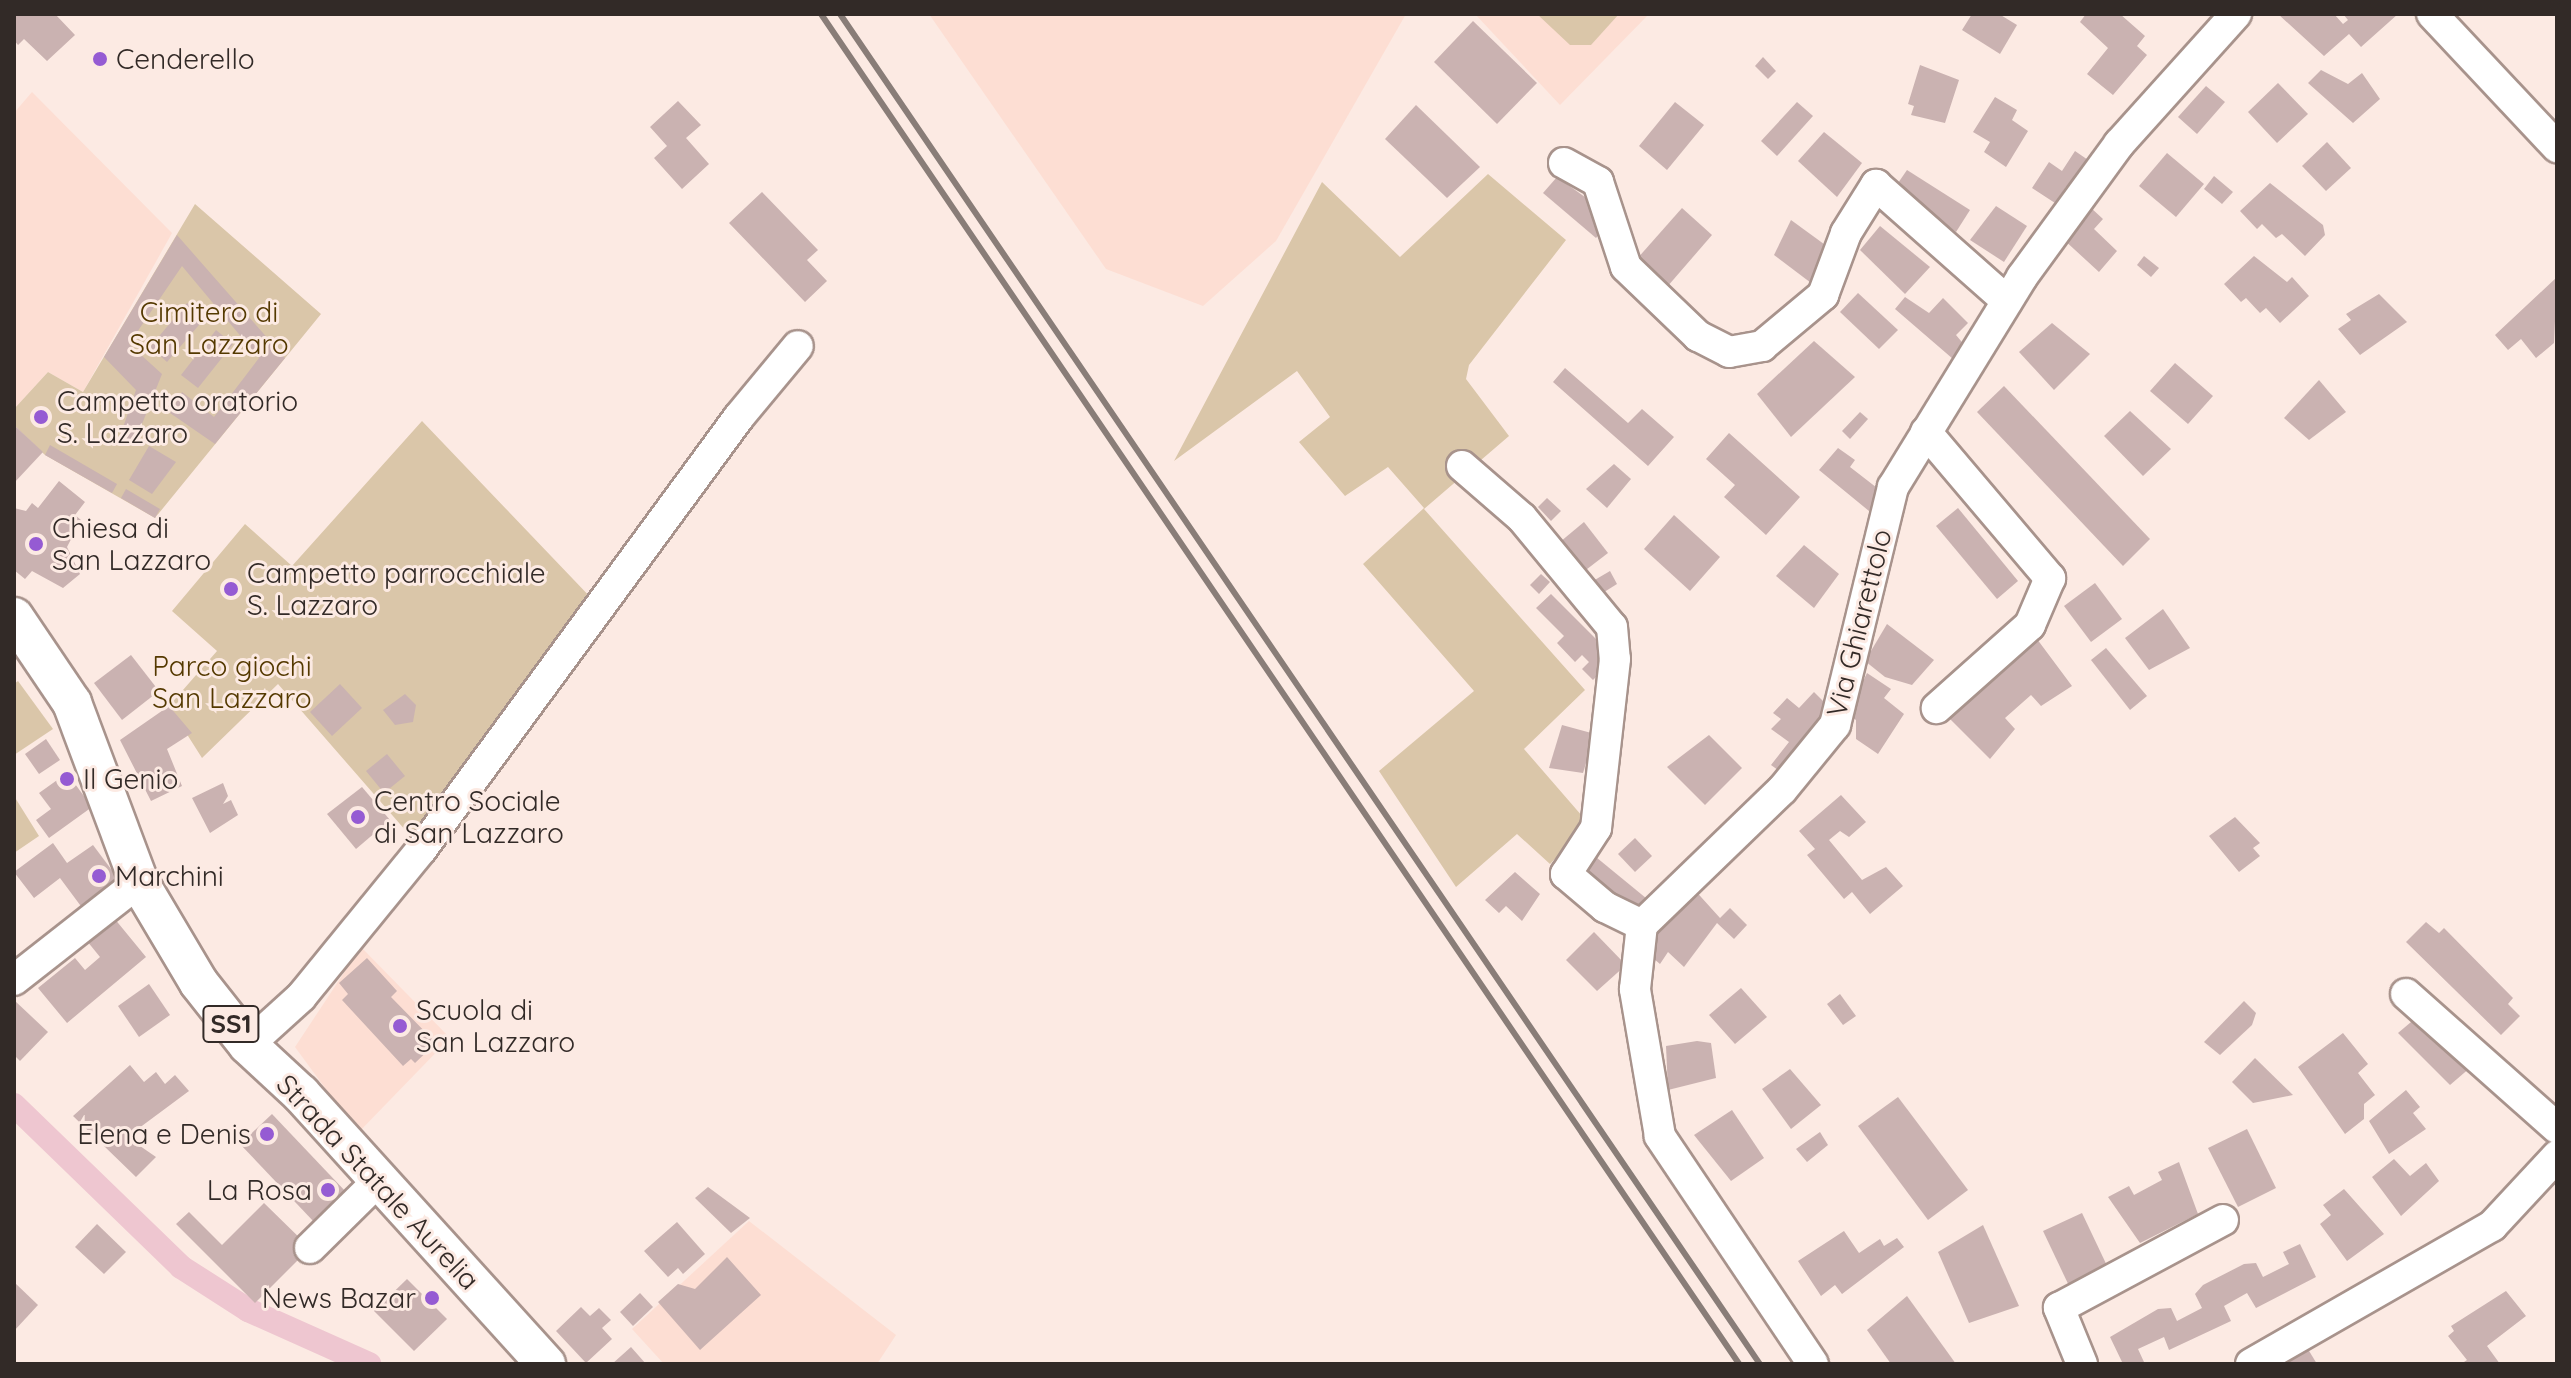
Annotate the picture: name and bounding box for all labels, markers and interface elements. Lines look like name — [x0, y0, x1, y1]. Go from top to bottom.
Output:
place label: Cenderello — [116, 42, 255, 76]
marker: Cenderello — [91, 50, 109, 68]
park label: Cimitero di San Lazzaro — [129, 295, 289, 361]
place label: Campetto oratorio S. Lazzaro — [57, 384, 298, 450]
marker: Campetto oratorio S. Lazzaro — [32, 408, 50, 426]
place label: Chiesa di San Lazzaro — [52, 511, 211, 577]
street label: Via Ghiarettolo — [1819, 526, 1899, 720]
marker: Chiesa di San Lazzaro — [27, 535, 45, 553]
place label: Campetto parrocchiale S. Lazzaro — [247, 556, 546, 622]
marker: Campetto parrocchiale S. Lazzaro — [222, 580, 240, 598]
park label: Parco giochi San Lazzaro — [152, 649, 312, 715]
place label: Il Genio — [83, 762, 178, 796]
marker: Il Genio — [58, 770, 76, 788]
place label: Centro Sociale di San Lazzaro — [374, 784, 564, 850]
marker: Centro Sociale di San Lazzaro — [349, 808, 367, 826]
place label: Marchini — [115, 859, 224, 893]
marker: Marchini — [90, 867, 108, 885]
place label: Scuola di San Lazzaro — [416, 993, 575, 1059]
road number: SS1 — [201, 1002, 261, 1046]
marker: Scuola di San Lazzaro — [391, 1017, 409, 1035]
street label: Strada Statale Aurelia — [270, 1068, 486, 1296]
place label: Elena e Denis — [77, 1117, 251, 1151]
marker: Elena e Denis — [258, 1125, 276, 1143]
place label: La Rosa — [207, 1173, 312, 1207]
marker: La Rosa — [319, 1181, 337, 1199]
place label: News Bazar — [262, 1281, 416, 1315]
marker: News Bazar — [423, 1289, 441, 1307]

